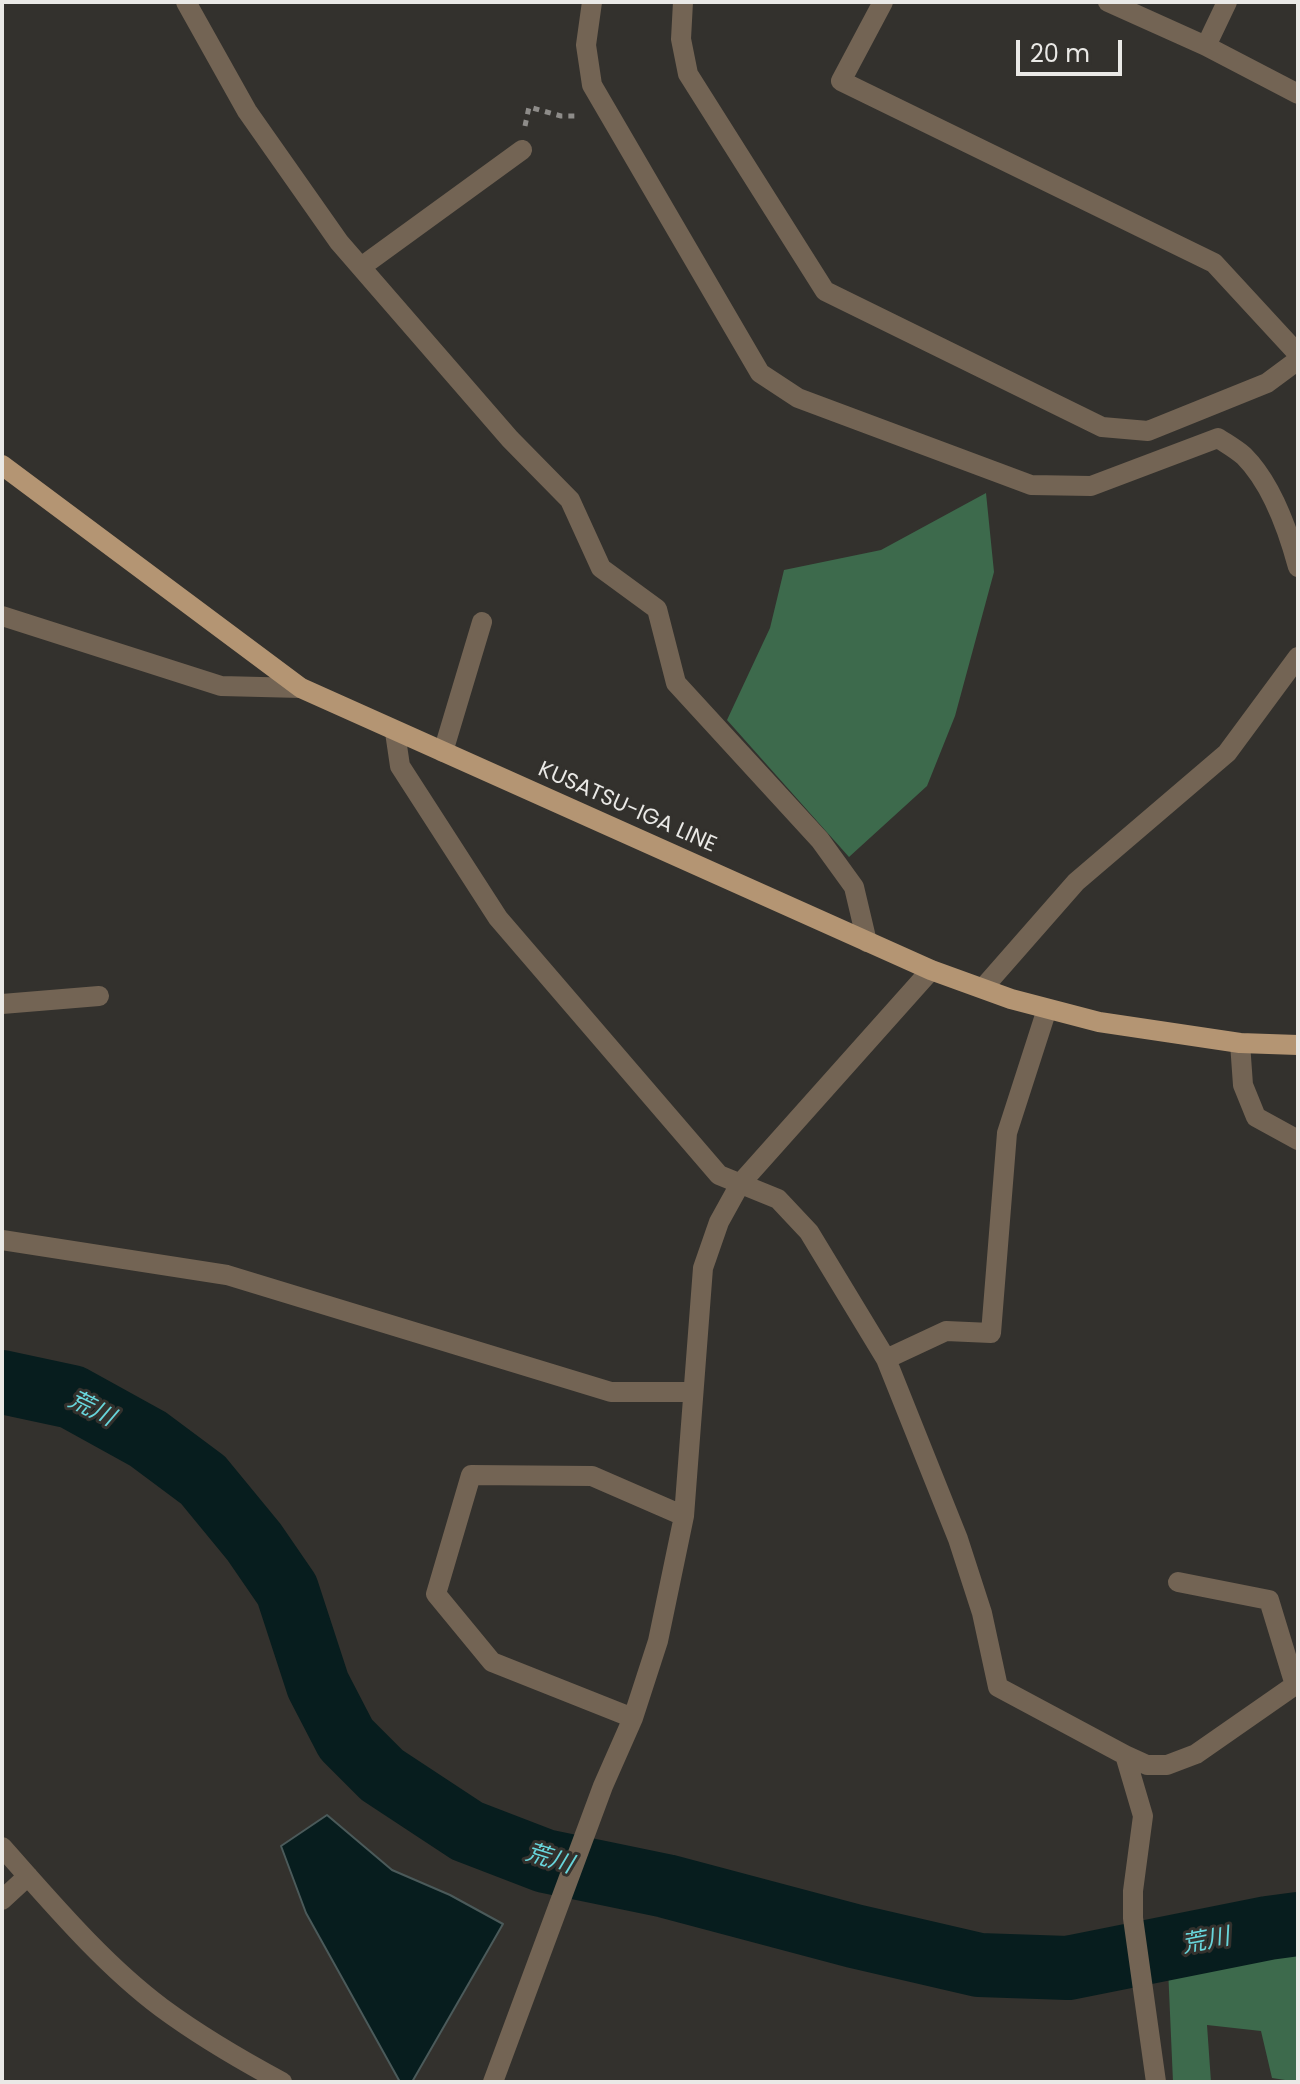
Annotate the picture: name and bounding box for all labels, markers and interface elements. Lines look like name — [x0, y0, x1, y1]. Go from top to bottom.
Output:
scale bar — [1020, 24, 1126, 74]
text: 20 m — [1030, 37, 1090, 70]
street label: KUSATSU-IGA LINE — [534, 757, 720, 859]
water label: 荒川 — [63, 1387, 119, 1433]
water label: 荒川 — [522, 1839, 576, 1881]
water label: 荒川 — [1180, 1923, 1232, 1961]

